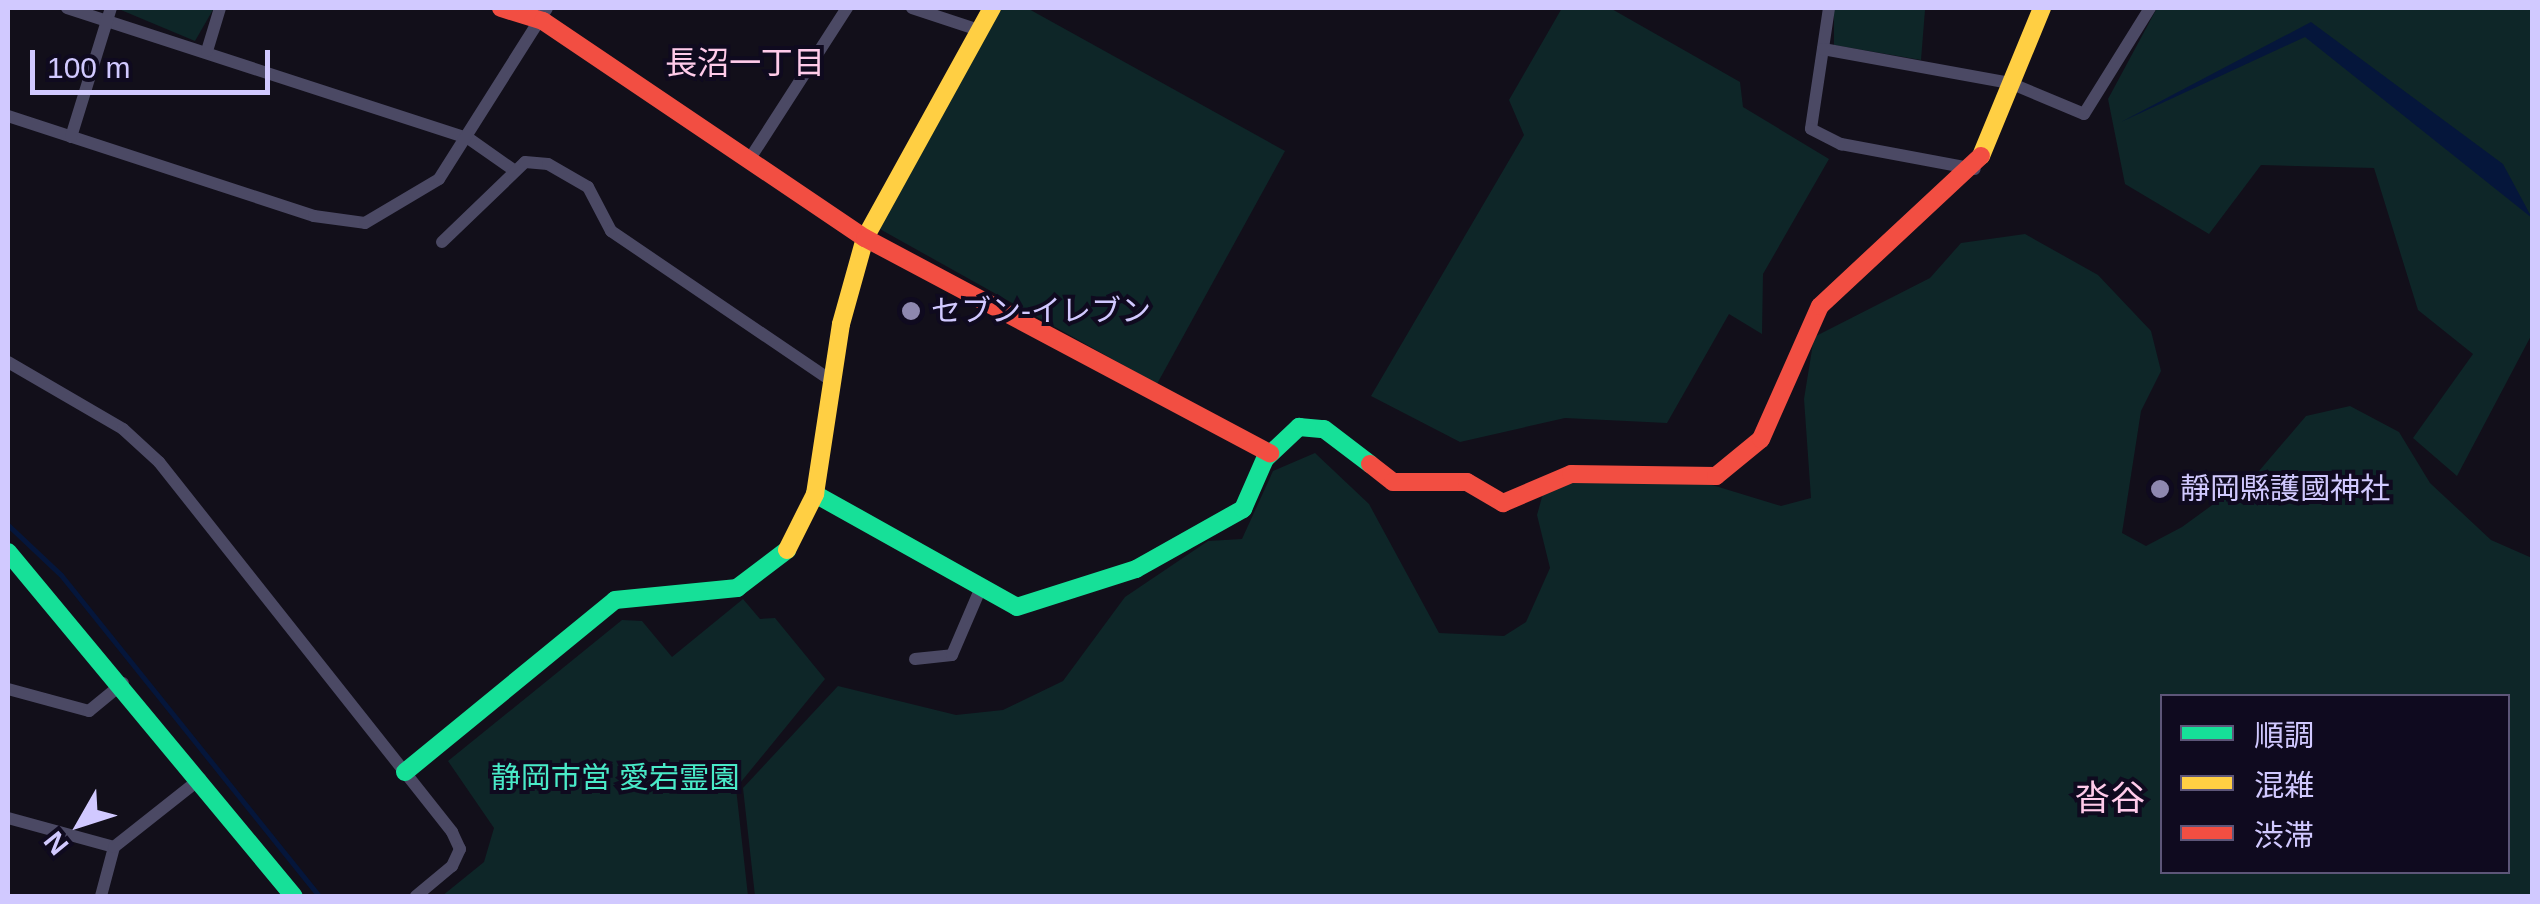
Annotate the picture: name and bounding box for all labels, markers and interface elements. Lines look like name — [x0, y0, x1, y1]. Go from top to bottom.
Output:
scale bar — [35, 30, 275, 92]
district label: 長沼一丁目 — [665, 44, 825, 82]
text: 100 m — [47, 51, 130, 84]
place label: セブン-イレブン — [931, 293, 1151, 329]
marker: セブン-イレブン — [900, 300, 922, 322]
place label: 靜岡縣護國神社 — [2180, 471, 2390, 507]
marker: 靜岡縣護國神社 — [2149, 478, 2171, 500]
legend — [2160, 694, 2510, 874]
text: 順調 — [2254, 719, 2314, 752]
park label: 静岡市営 愛宕霊園 — [491, 760, 739, 796]
text: 混雑 — [2254, 769, 2314, 802]
north arrow — [30, 774, 130, 874]
district label: 沓谷 — [2075, 777, 2145, 819]
text: 渋滞 — [2254, 819, 2314, 852]
text: N — [38, 826, 75, 861]

